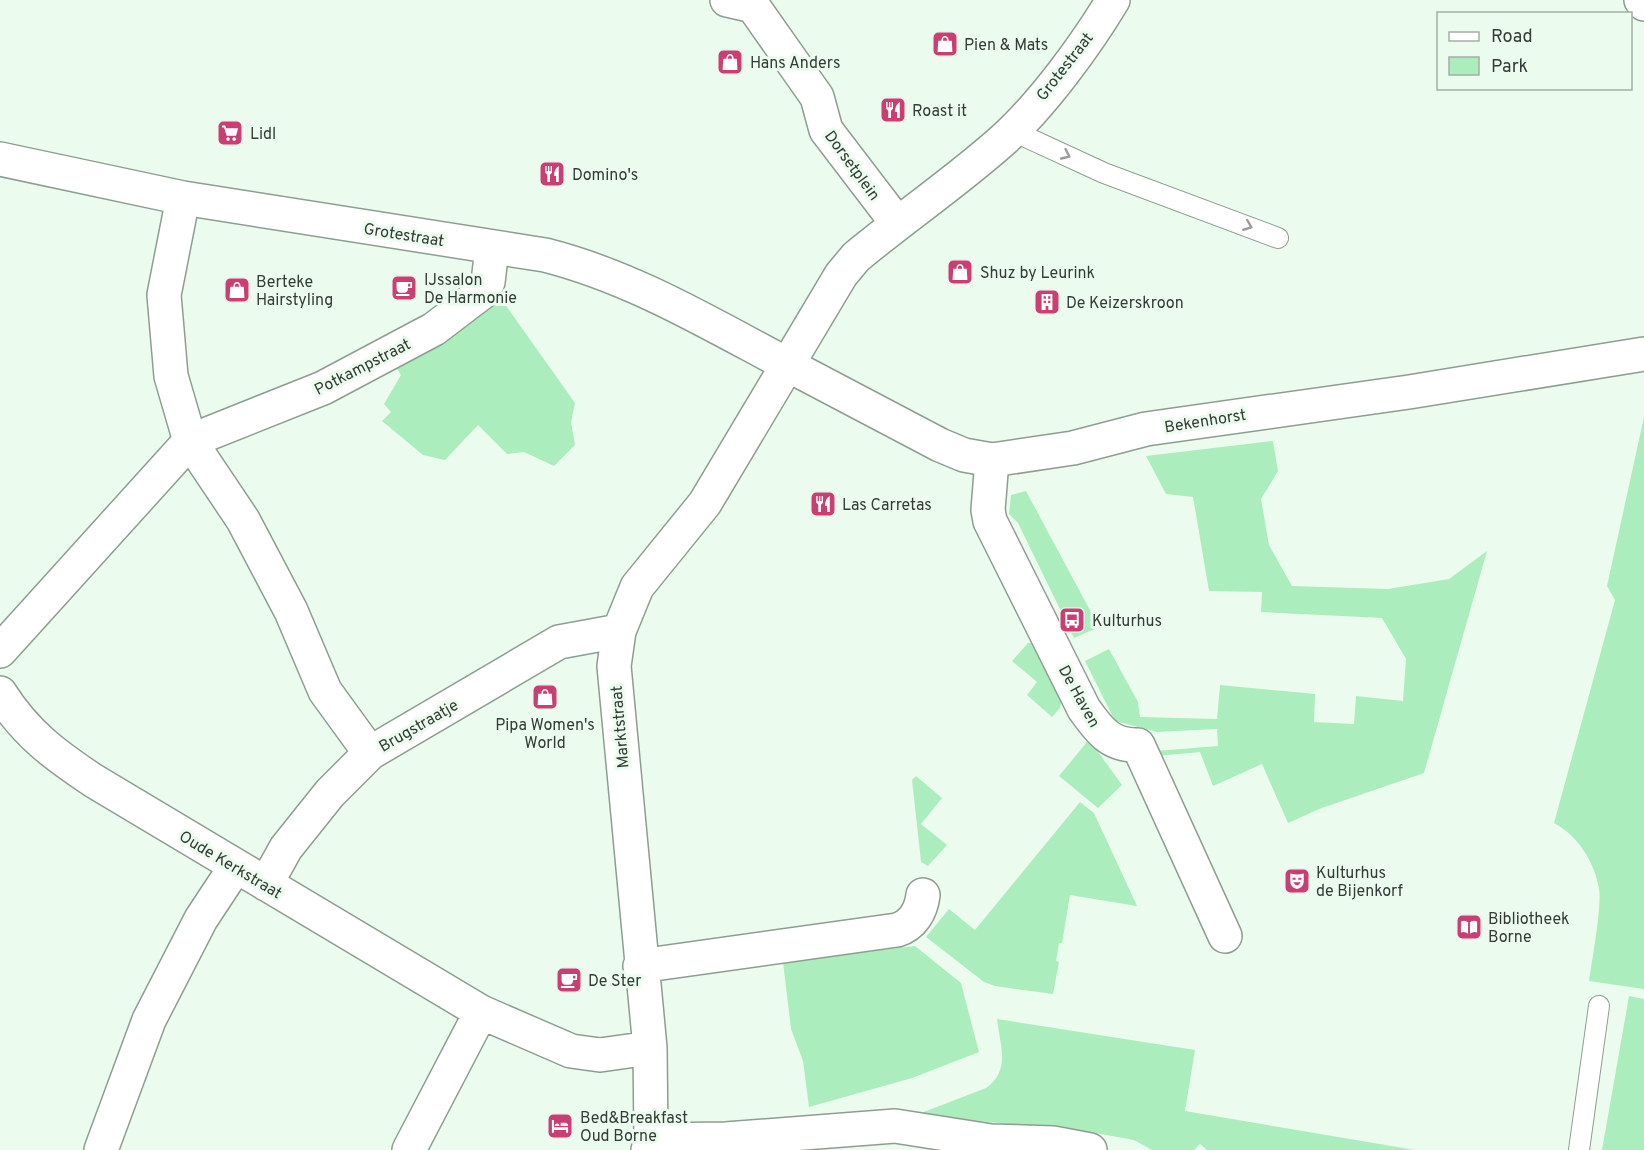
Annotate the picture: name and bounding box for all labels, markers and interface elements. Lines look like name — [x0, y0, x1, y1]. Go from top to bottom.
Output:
legend — [1437, 12, 1632, 90]
text: Road — [1491, 26, 1533, 49]
shop icon: Pien & Mats — [930, 29, 960, 59]
street label: Grotestraat — [1033, 29, 1098, 105]
place label: Pien & Mats — [964, 36, 1048, 56]
shop icon: Hans Anders — [715, 47, 745, 77]
place label: Hans Anders — [750, 54, 840, 74]
text: Park — [1491, 56, 1528, 79]
restaurant icon: Roast it — [878, 95, 908, 125]
place label: Roast it — [912, 102, 967, 122]
supermarket icon: Lidl — [215, 118, 245, 148]
place label: Lidl — [250, 125, 276, 145]
street label: Dorsetplein — [819, 127, 884, 205]
one-way arrow — [1059, 148, 1070, 160]
restaurant icon: Domino's — [537, 159, 567, 189]
place label: Domino's — [572, 166, 638, 186]
one-way arrow — [1242, 218, 1252, 231]
street label: Grotestraat — [362, 220, 445, 252]
shop icon: Shuz by Leurink — [945, 257, 975, 287]
place label: Shuz by Leurink — [980, 264, 1095, 284]
place label: IJssalon De Harmonie — [424, 271, 517, 309]
place label: Berteke Hairstyling — [256, 273, 333, 311]
cafe icon: IJssalon De Harmonie — [389, 273, 419, 303]
shop icon: Berteke Hairstyling — [222, 275, 252, 305]
building icon: De Keizerskroon — [1032, 287, 1062, 317]
place label: De Keizerskroon — [1066, 294, 1184, 314]
street label: Potkampstraat — [311, 335, 414, 401]
street label: Bekenhorst — [1163, 406, 1248, 438]
restaurant icon: Las Carretas — [808, 489, 838, 519]
place label: Las Carretas — [842, 496, 932, 516]
bus stop icon: Kulturhus — [1057, 605, 1087, 635]
place label: Kulturhus — [1092, 612, 1162, 632]
street label: De Haven — [1053, 662, 1104, 732]
shop icon: Pipa Women's World — [530, 682, 560, 712]
street label: Marktstraat — [607, 685, 635, 769]
street label: Brugstraatje — [376, 696, 462, 758]
place label: Pipa Women's World — [495, 716, 595, 754]
street label: Oude Kerkstraat — [175, 827, 285, 904]
place label: Kulturhus de Bijenkorf — [1316, 864, 1403, 902]
theatre icon: Kulturhus de Bijenkorf — [1282, 866, 1312, 896]
place label: Bibliotheek Borne — [1488, 910, 1570, 948]
library icon: Bibliotheek Borne — [1454, 912, 1484, 942]
cafe icon: De Ster — [554, 965, 584, 995]
place label: De Ster — [588, 972, 641, 992]
place label: Bed&Breakfast Oud Borne — [580, 1109, 688, 1147]
hotel icon: Bed&Breakfast Oud Borne — [545, 1111, 575, 1141]

